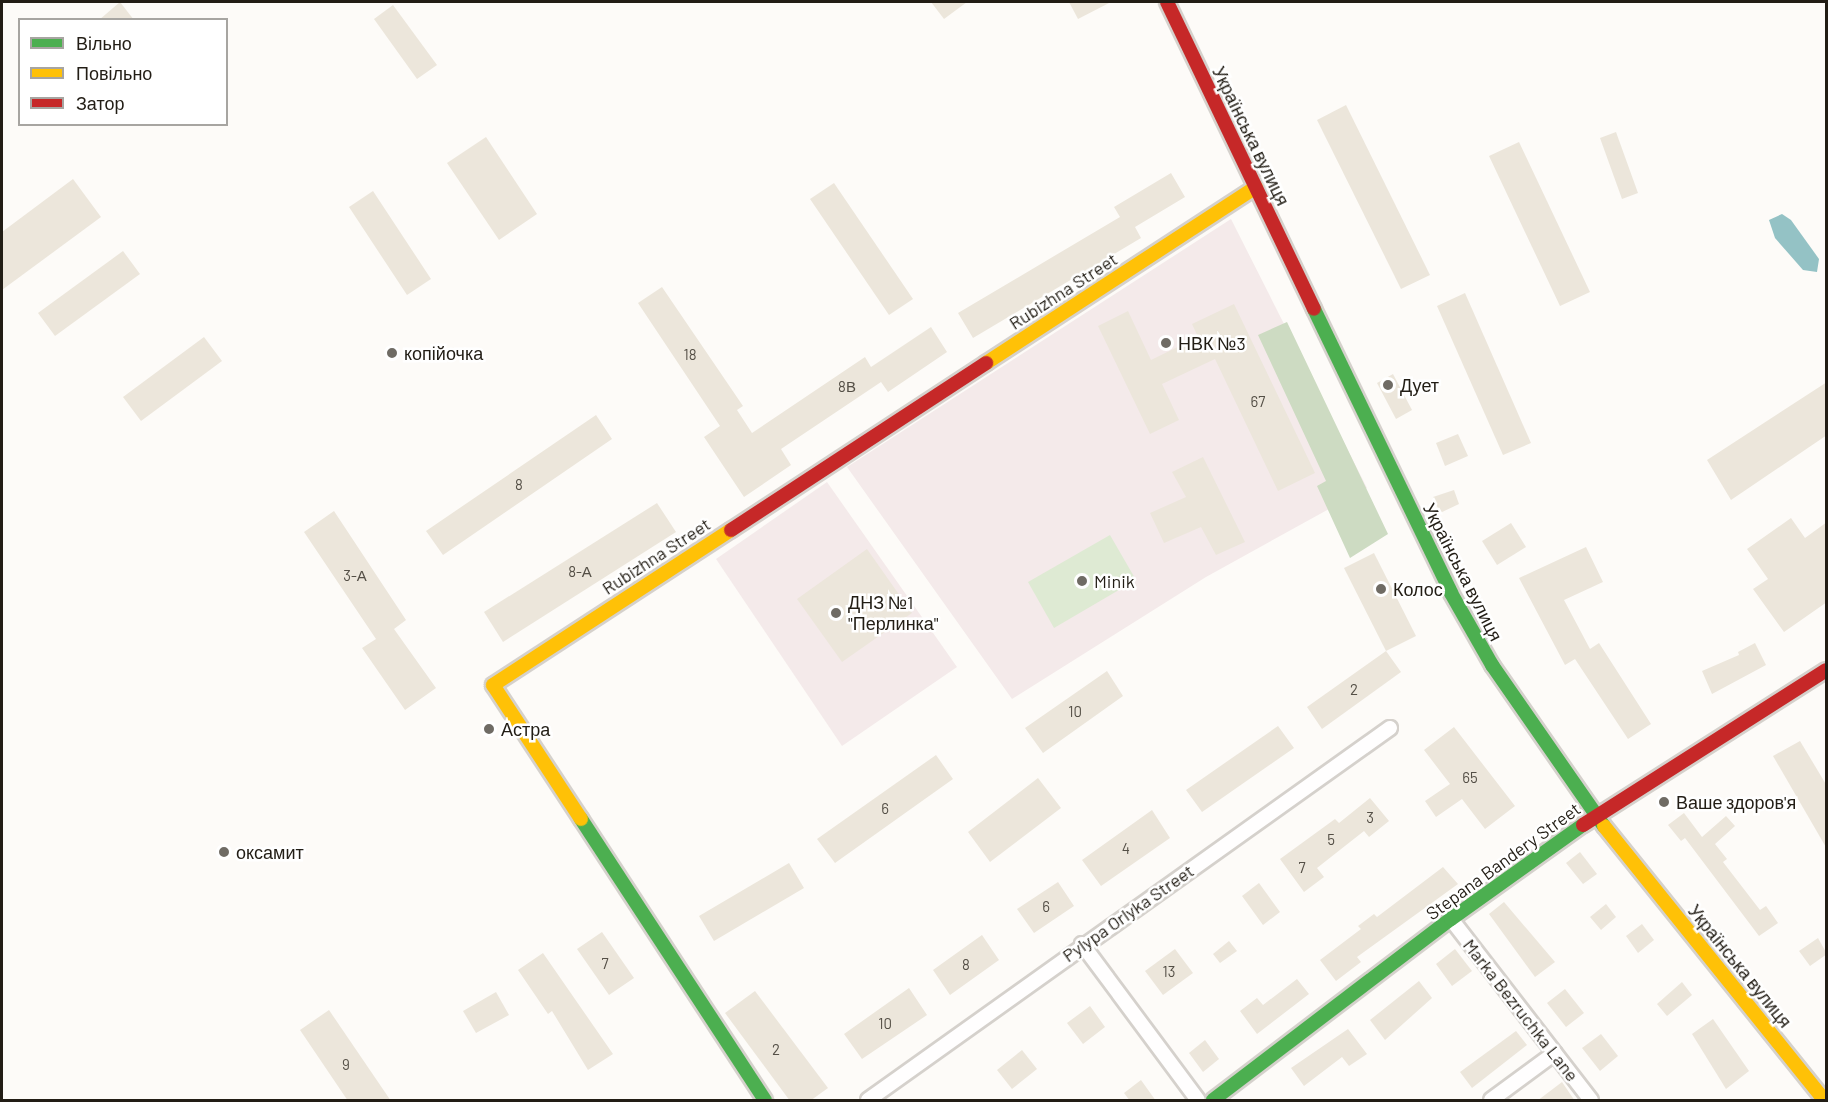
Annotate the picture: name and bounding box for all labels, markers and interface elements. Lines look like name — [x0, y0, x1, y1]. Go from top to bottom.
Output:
legend — [18, 18, 228, 126]
text: Вільно — [76, 32, 132, 54]
text: Повільно — [76, 62, 152, 84]
street label: Українська вулиця — [1208, 63, 1294, 209]
text: Затор — [76, 92, 125, 114]
street label: Rubizhna Street — [1005, 248, 1121, 334]
place label: НВК №3 — [1178, 332, 1246, 354]
marker: НВК №3 — [1159, 336, 1173, 350]
place label: копійочка — [404, 342, 483, 364]
marker: копійочка — [385, 346, 399, 360]
house number: 18 — [683, 346, 697, 364]
place label: Дует — [1400, 374, 1439, 396]
house number: 8В — [838, 378, 856, 396]
marker: Дует — [1381, 378, 1395, 392]
house number: 67 — [1251, 393, 1265, 411]
house number: 8 — [515, 476, 523, 494]
street label: Українська вулиця — [1419, 499, 1507, 645]
street label: Rubizhna Street — [598, 513, 714, 599]
house number: 8-А — [568, 563, 592, 581]
house number: 3-А — [343, 567, 367, 585]
place label: Minik — [1094, 570, 1135, 592]
marker: Minik — [1075, 574, 1089, 588]
place label: Колос — [1393, 578, 1443, 600]
marker: Колос — [1374, 582, 1388, 596]
place label: ДНЗ №1 "Перлинка" — [848, 592, 939, 634]
marker: ДНЗ №1 "Перлинка" — [829, 606, 843, 620]
house number: 2 — [1350, 681, 1358, 699]
house number: 10 — [1068, 703, 1082, 721]
place label: Астра — [501, 718, 550, 740]
marker: Астра — [482, 722, 496, 736]
house number: 65 — [1462, 769, 1478, 787]
place label: Ваше здоров'я — [1676, 791, 1796, 813]
marker: Ваше здоров'я — [1657, 795, 1671, 809]
street label: Stepana Bandery Street — [1422, 798, 1584, 924]
house number: 6 — [881, 800, 889, 818]
house number: 3 — [1366, 809, 1374, 827]
house number: 5 — [1327, 831, 1335, 849]
house number: 4 — [1122, 840, 1130, 858]
place label: оксамит — [236, 841, 304, 863]
marker: оксамит — [217, 845, 231, 859]
house number: 7 — [1298, 859, 1306, 877]
street label: Pylypa Orlyka Street — [1058, 860, 1198, 966]
house number: 6 — [1042, 898, 1050, 916]
street label: Українська вулиця — [1684, 900, 1796, 1032]
street label: Marka Bezruchka Lane — [1459, 935, 1583, 1085]
house number: 7 — [601, 955, 609, 973]
house number: 8 — [962, 956, 970, 974]
house number: 13 — [1163, 963, 1175, 981]
house number: 10 — [878, 1015, 892, 1033]
house number: 2 — [772, 1041, 780, 1059]
house number: 9 — [342, 1056, 350, 1074]

